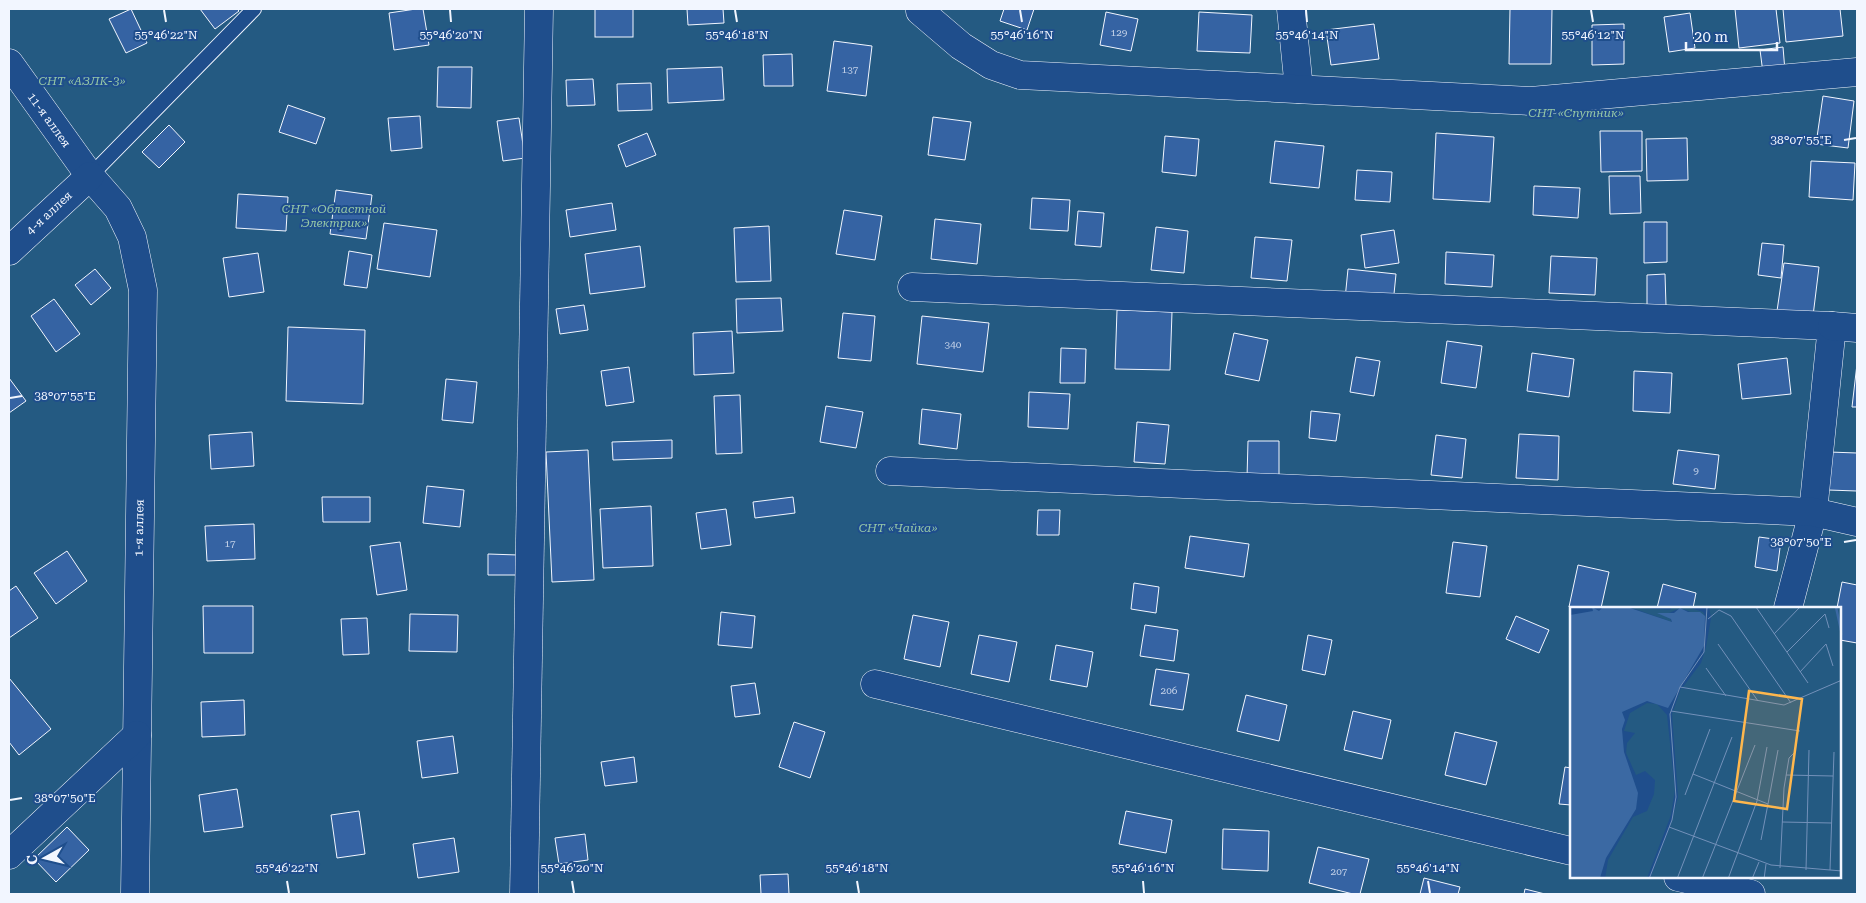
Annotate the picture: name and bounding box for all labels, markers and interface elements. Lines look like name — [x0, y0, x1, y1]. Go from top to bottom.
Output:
scale bar — [1686, 20, 1777, 52]
house number: 129 — [1111, 27, 1128, 38]
text: 55°46'22"N — [134, 28, 198, 42]
text: 55°46'20"N — [419, 28, 483, 42]
text: 55°46'18"N — [705, 28, 769, 42]
text: 55°46'16"N — [990, 28, 1054, 42]
text: 55°46'14"N — [1275, 28, 1339, 42]
text: 55°46'12"N — [1561, 28, 1625, 42]
text: 20 m — [1694, 28, 1729, 46]
house number: 137 — [842, 64, 859, 75]
park label: СНТ «АЗЛК-3» — [39, 74, 125, 88]
street label: 11-я аллея — [24, 90, 74, 150]
park label: СНТ «Спутник» — [1528, 106, 1624, 120]
text: 38°07'55"E — [1770, 133, 1832, 147]
street label: 4-я аллея — [23, 188, 75, 238]
park label: СНТ «Областной Электрик» — [282, 202, 386, 230]
house number: 340 — [945, 339, 962, 350]
text: 38°07'55"E — [34, 389, 96, 403]
house number: 9 — [1693, 465, 1699, 476]
street label: 1-я аллея — [131, 499, 147, 557]
park label: СНТ «Чайка» — [859, 521, 937, 535]
text: 38°07'50"E — [1770, 535, 1832, 549]
house number: 17 — [224, 538, 236, 549]
inset map — [1570, 607, 1841, 878]
house number: 206 — [1161, 685, 1178, 696]
text: 38°07'50"E — [34, 791, 96, 805]
north arrow — [20, 833, 70, 883]
text: С — [23, 854, 41, 866]
text: 55°46'22"N — [255, 861, 319, 875]
text: 55°46'20"N — [540, 861, 604, 875]
text: 55°46'18"N — [825, 861, 889, 875]
text: 55°46'16"N — [1111, 861, 1175, 875]
text: 55°46'14"N — [1396, 861, 1460, 875]
house number: 207 — [1331, 866, 1348, 877]

